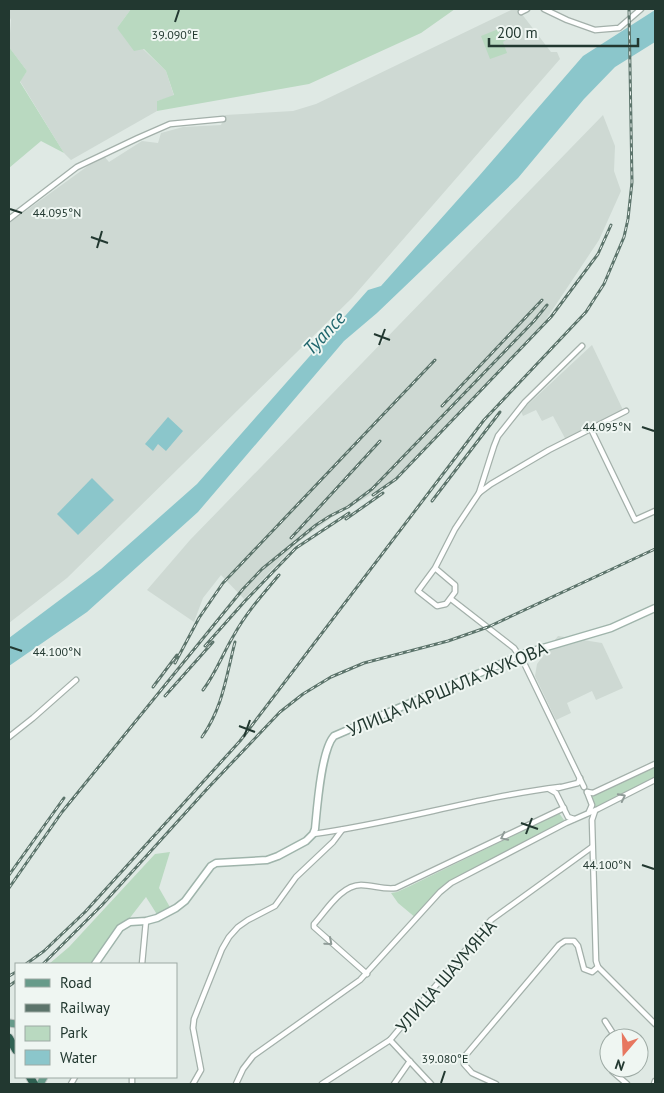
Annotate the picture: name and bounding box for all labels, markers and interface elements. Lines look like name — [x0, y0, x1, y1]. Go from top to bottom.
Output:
scale bar — [489, 15, 638, 47]
text: 200 m — [497, 23, 538, 42]
text: 39.090°E — [152, 27, 198, 42]
text: 44.095°N — [33, 205, 81, 220]
water label: Туапсе — [298, 306, 350, 360]
text: 44.095°N — [583, 419, 631, 434]
street label: УЛИЦА МАРШАЛА ЖУКОВА — [343, 636, 551, 742]
text: 44.100°N — [33, 644, 81, 659]
one-way arrow — [617, 793, 626, 803]
one-way arrow — [500, 831, 509, 841]
text: 44.100°N — [583, 857, 631, 872]
street label: УЛИЦА ШАУМЯНА — [391, 914, 502, 1037]
one-way arrow — [324, 936, 333, 945]
legend — [15, 963, 178, 1078]
text: Road — [60, 973, 92, 992]
text: Railway — [60, 998, 110, 1017]
text: Park — [60, 1023, 88, 1042]
north arrow — [599, 1028, 649, 1078]
text: Water — [60, 1048, 97, 1067]
text: 39.080°E — [422, 1051, 468, 1066]
text: N — [612, 1055, 627, 1075]

